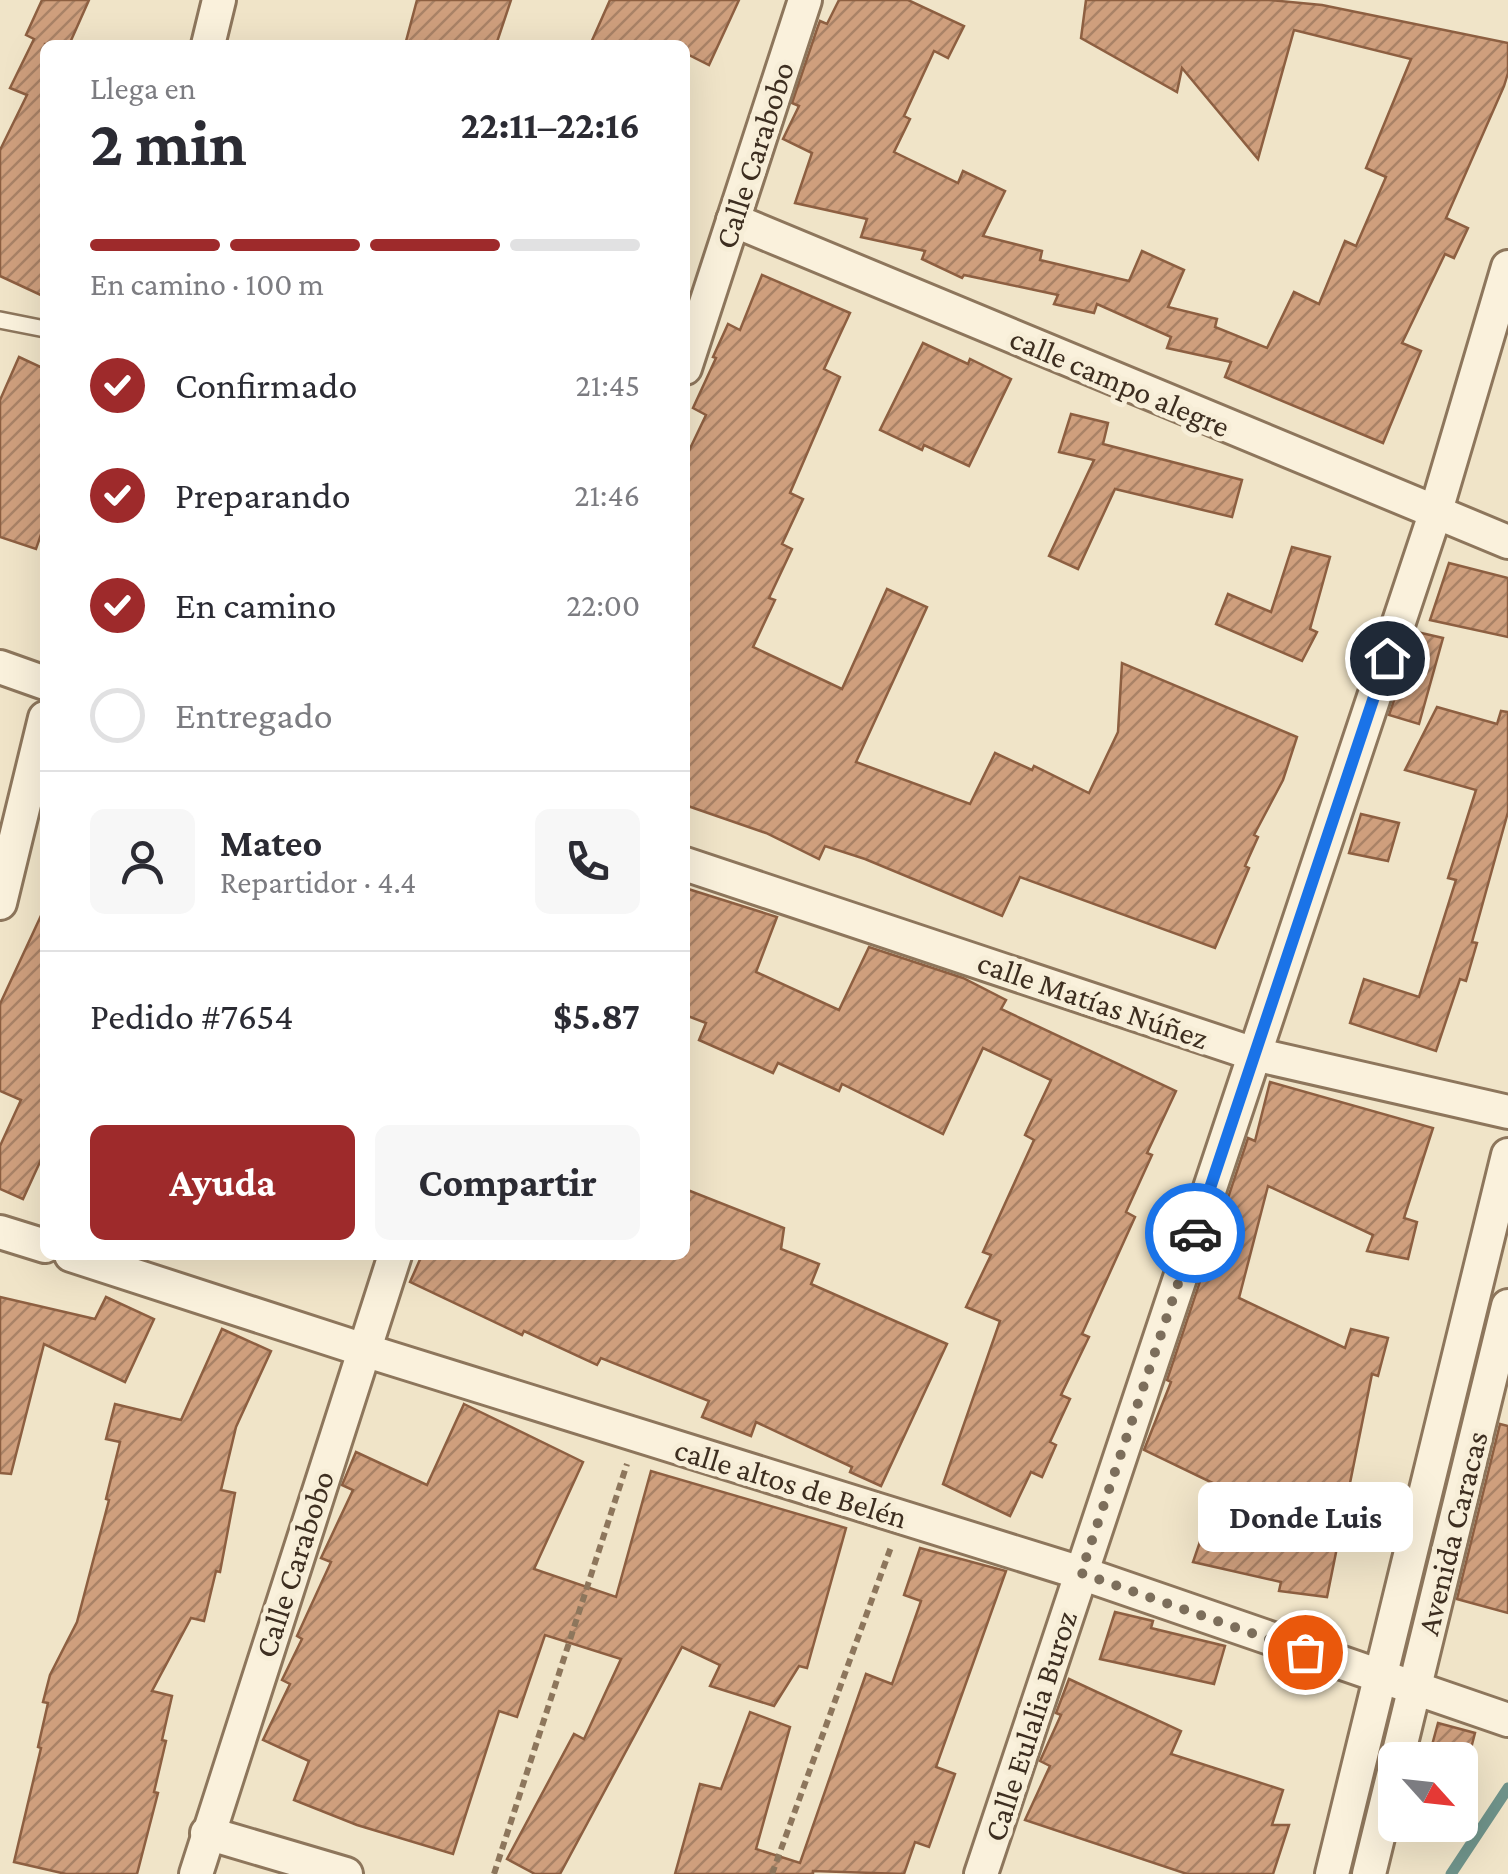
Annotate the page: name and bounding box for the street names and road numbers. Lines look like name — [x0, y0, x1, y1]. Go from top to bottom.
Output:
street label: Calle Carabobo — [707, 57, 801, 253]
street label: calle campo alegre — [1005, 320, 1235, 444]
street label: calle Matías Núñez — [973, 944, 1213, 1056]
street label: Avenida Caracas — [1409, 1427, 1495, 1639]
street label: calle altos de Belén — [670, 1431, 912, 1535]
street label: Calle Carabobo — [247, 1466, 341, 1662]
street label: Calle Eulalia Buroz — [976, 1606, 1084, 1846]

